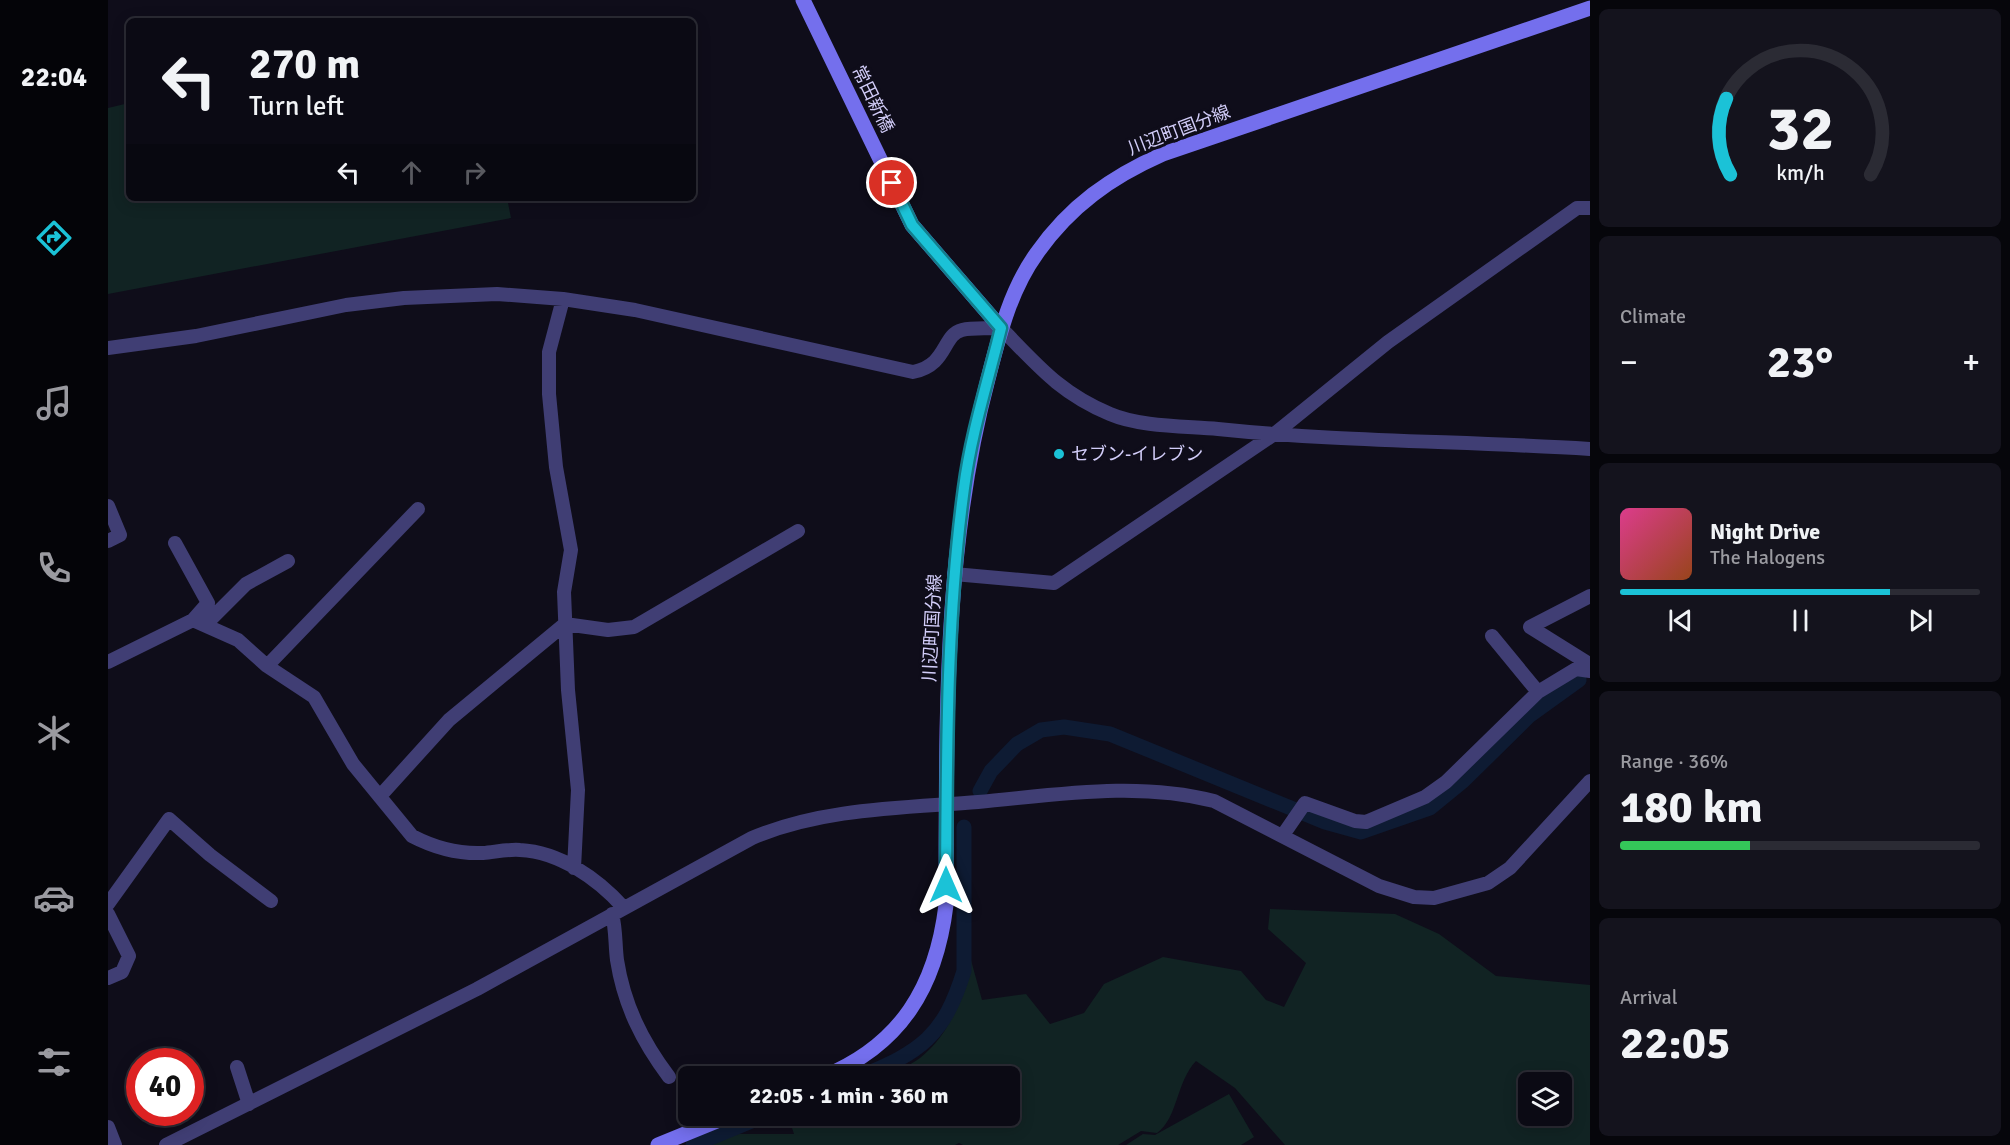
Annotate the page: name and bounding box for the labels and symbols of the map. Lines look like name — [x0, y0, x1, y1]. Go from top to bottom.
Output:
street label: 常田新橋 — [847, 62, 899, 136]
street label: 川辺町国分線 — [1125, 100, 1233, 160]
pin — [866, 157, 917, 208]
place label: セブン-イレブン — [1071, 443, 1203, 465]
marker: セブン-イレブン — [1052, 447, 1066, 461]
street label: 川辺町国分線 — [918, 573, 946, 683]
position arrow — [914, 853, 978, 917]
speed limit sign: 40 — [126, 1048, 204, 1126]

